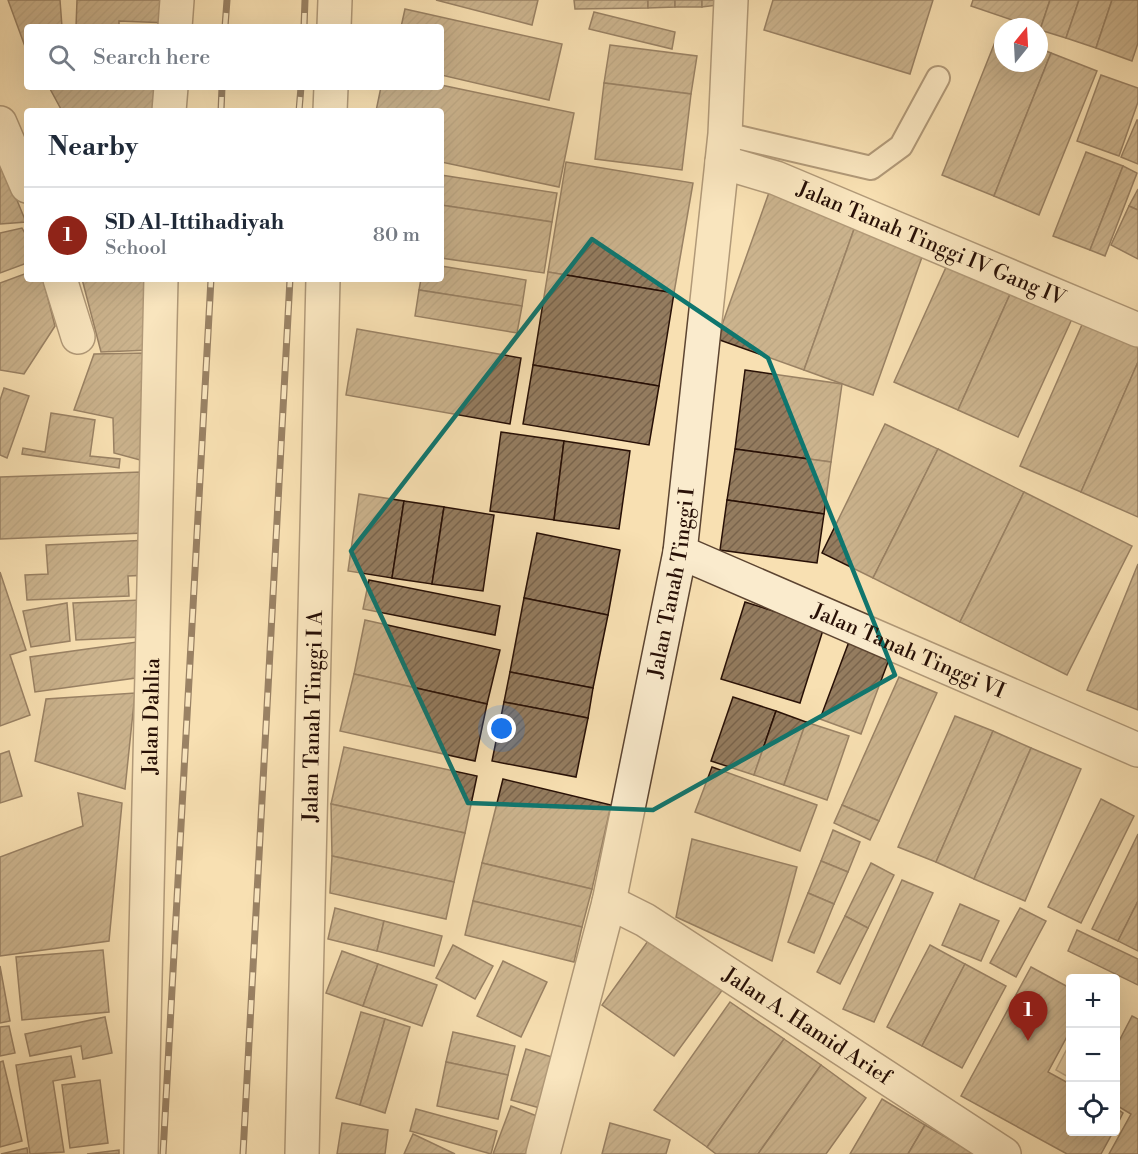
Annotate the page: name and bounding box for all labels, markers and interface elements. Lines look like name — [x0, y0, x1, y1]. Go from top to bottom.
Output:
north arrow — [994, 18, 1048, 72]
search box — [24, 24, 444, 90]
icon: search — [45, 41, 78, 74]
text: Search here — [93, 44, 210, 71]
text: Nearby — [48, 131, 138, 163]
street label: Jalan Tanah Tinggi IV Gang IV — [792, 176, 1070, 312]
text: SD Al-Ittihadiyah — [105, 209, 284, 236]
text: 1 — [63, 223, 72, 248]
text: 80 m — [373, 223, 420, 248]
text: School — [105, 236, 167, 261]
street label: Jalan Tanah Tinggi I — [643, 486, 701, 681]
street label: Jalan Tanah Tinggi VI — [807, 598, 1009, 705]
street label: Jalan Tanah Tinggi I A — [298, 610, 329, 823]
street label: Jalan Dahlia — [138, 657, 166, 776]
your location — [487, 714, 516, 743]
street label: Jalan A. Hamid Arief — [717, 962, 897, 1092]
map controls — [1066, 974, 1120, 1136]
button: + — [1066, 974, 1120, 1028]
pin: 1 — [1008, 992, 1048, 1041]
button: − — [1066, 1028, 1120, 1082]
button: locate — [1066, 1082, 1120, 1136]

